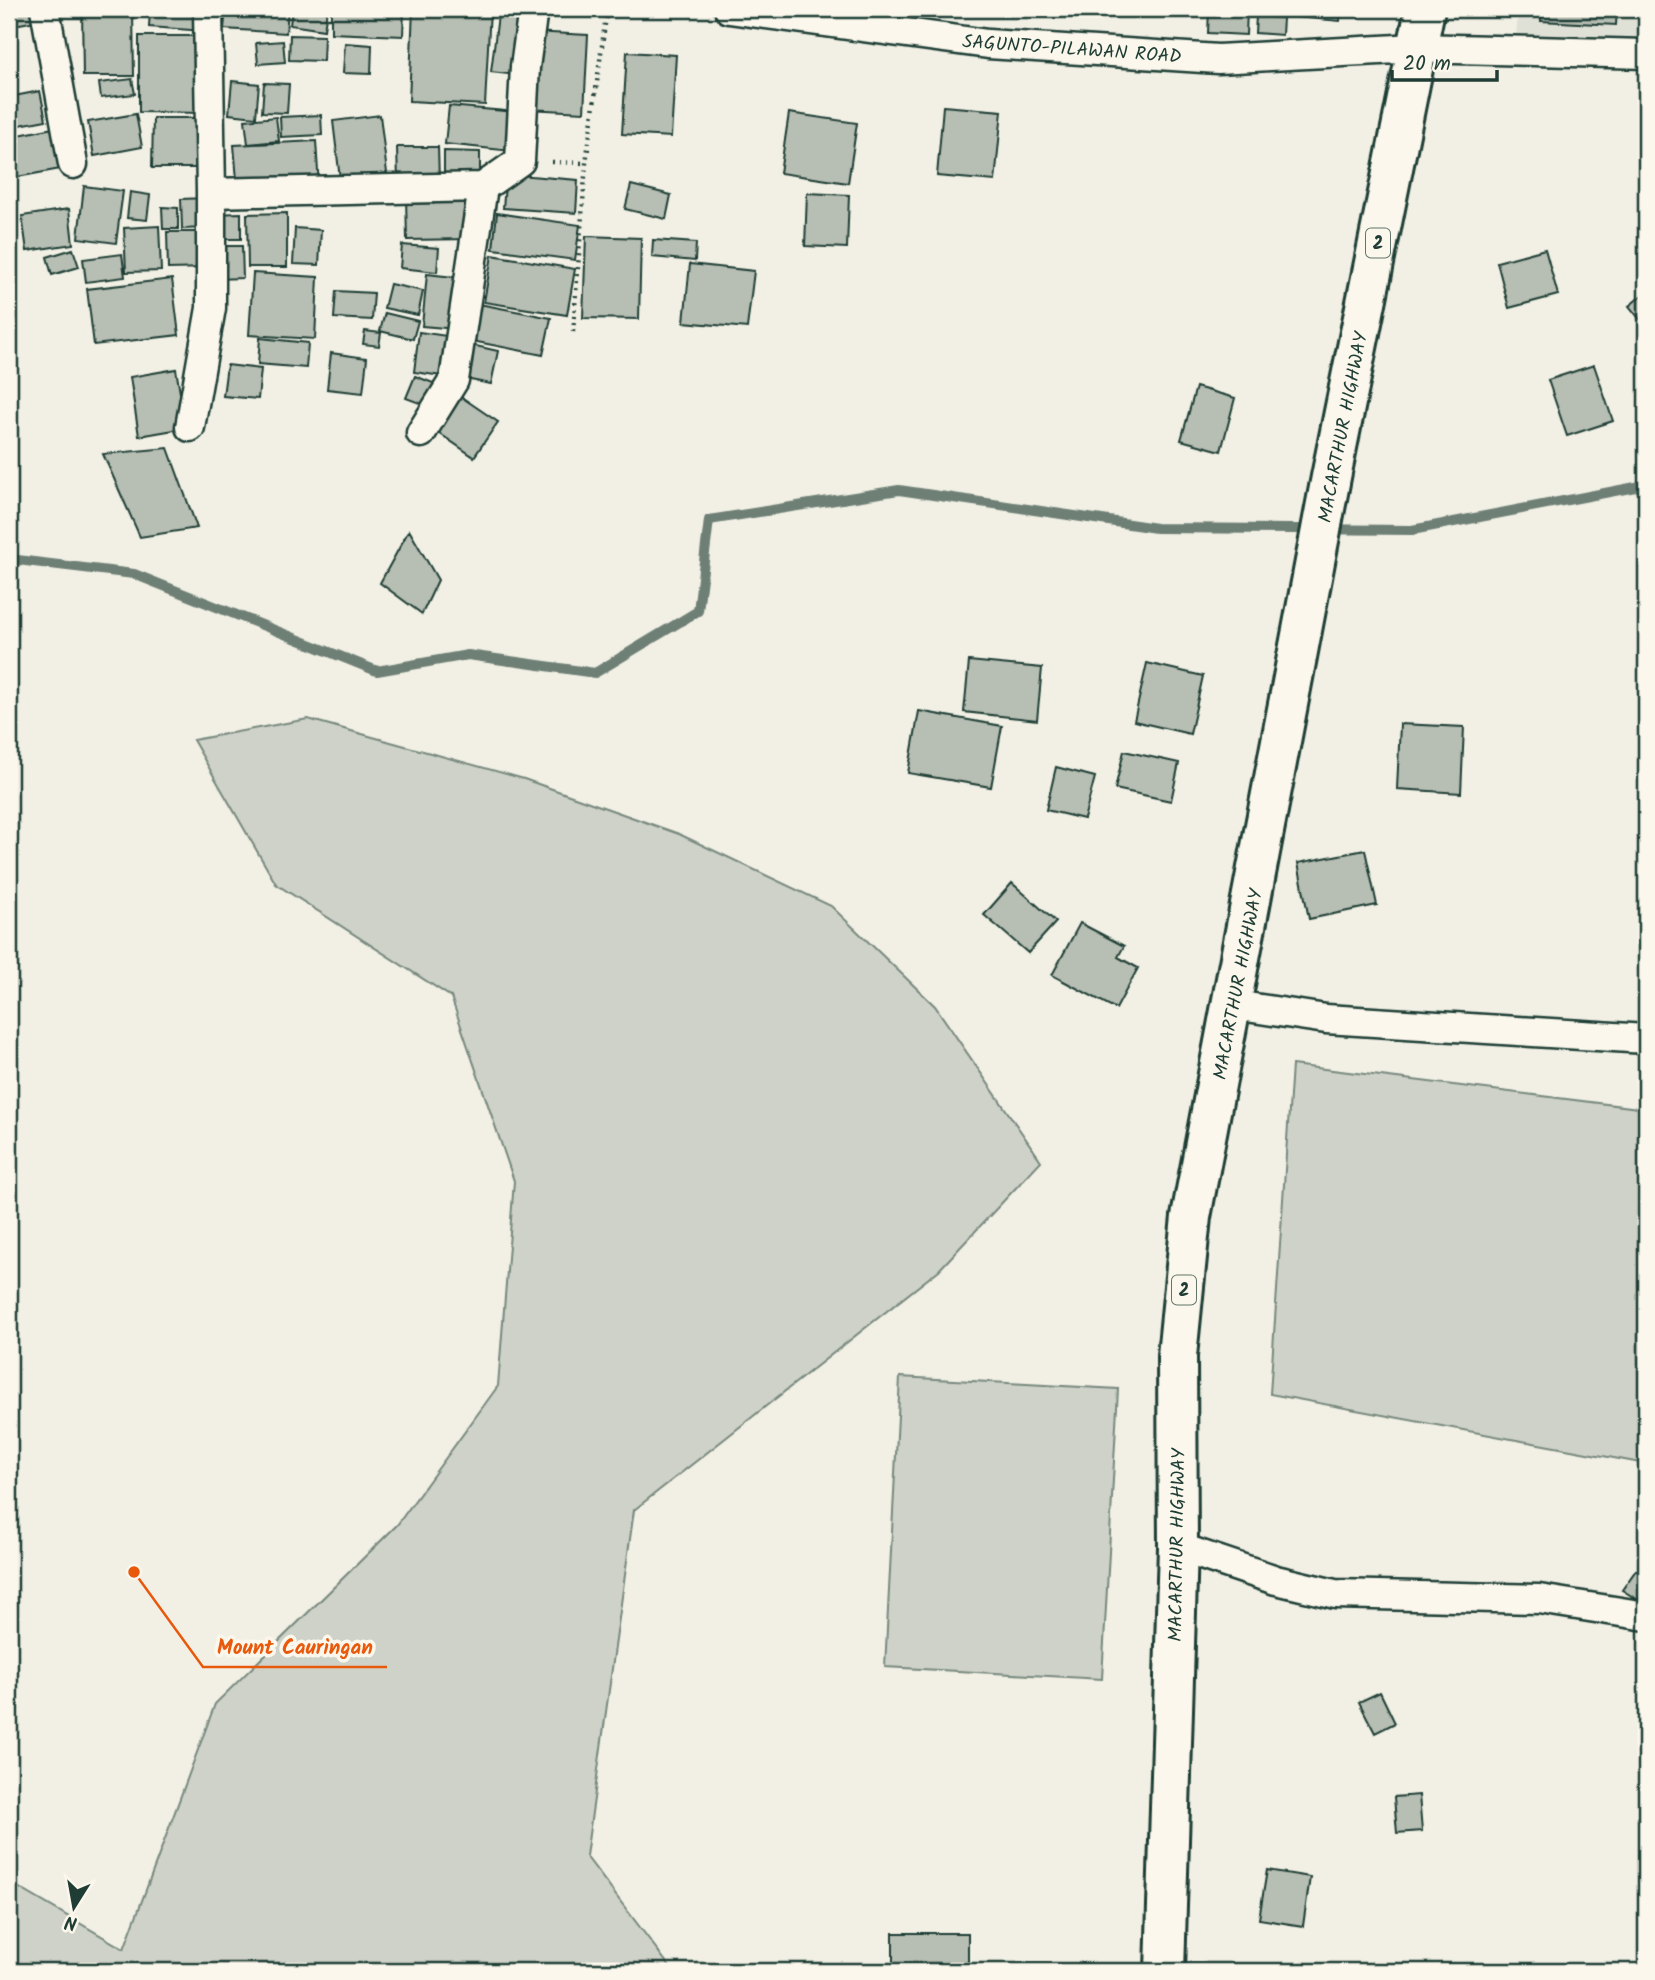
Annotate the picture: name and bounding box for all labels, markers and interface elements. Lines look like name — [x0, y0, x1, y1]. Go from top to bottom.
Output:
street label: SAGUNTO-PILAWAN ROAD — [961, 27, 1182, 73]
scale bar — [1392, 38, 1498, 82]
text: 20 m — [1403, 48, 1451, 81]
road number: 2 — [1366, 229, 1390, 258]
street label: MACARTHUR HIGHWAY — [1311, 328, 1377, 525]
street label: MACARTHUR HIGHWAY — [1206, 885, 1272, 1082]
road number: 2 — [1172, 1275, 1196, 1304]
street label: MACARTHUR HIGHWAY — [1161, 1447, 1195, 1642]
callout: Mount Cauringan — [203, 1625, 387, 1667]
text: Mount Cauringan — [217, 1632, 373, 1665]
north arrow — [38, 1871, 108, 1941]
text: N — [62, 1906, 80, 1938]

